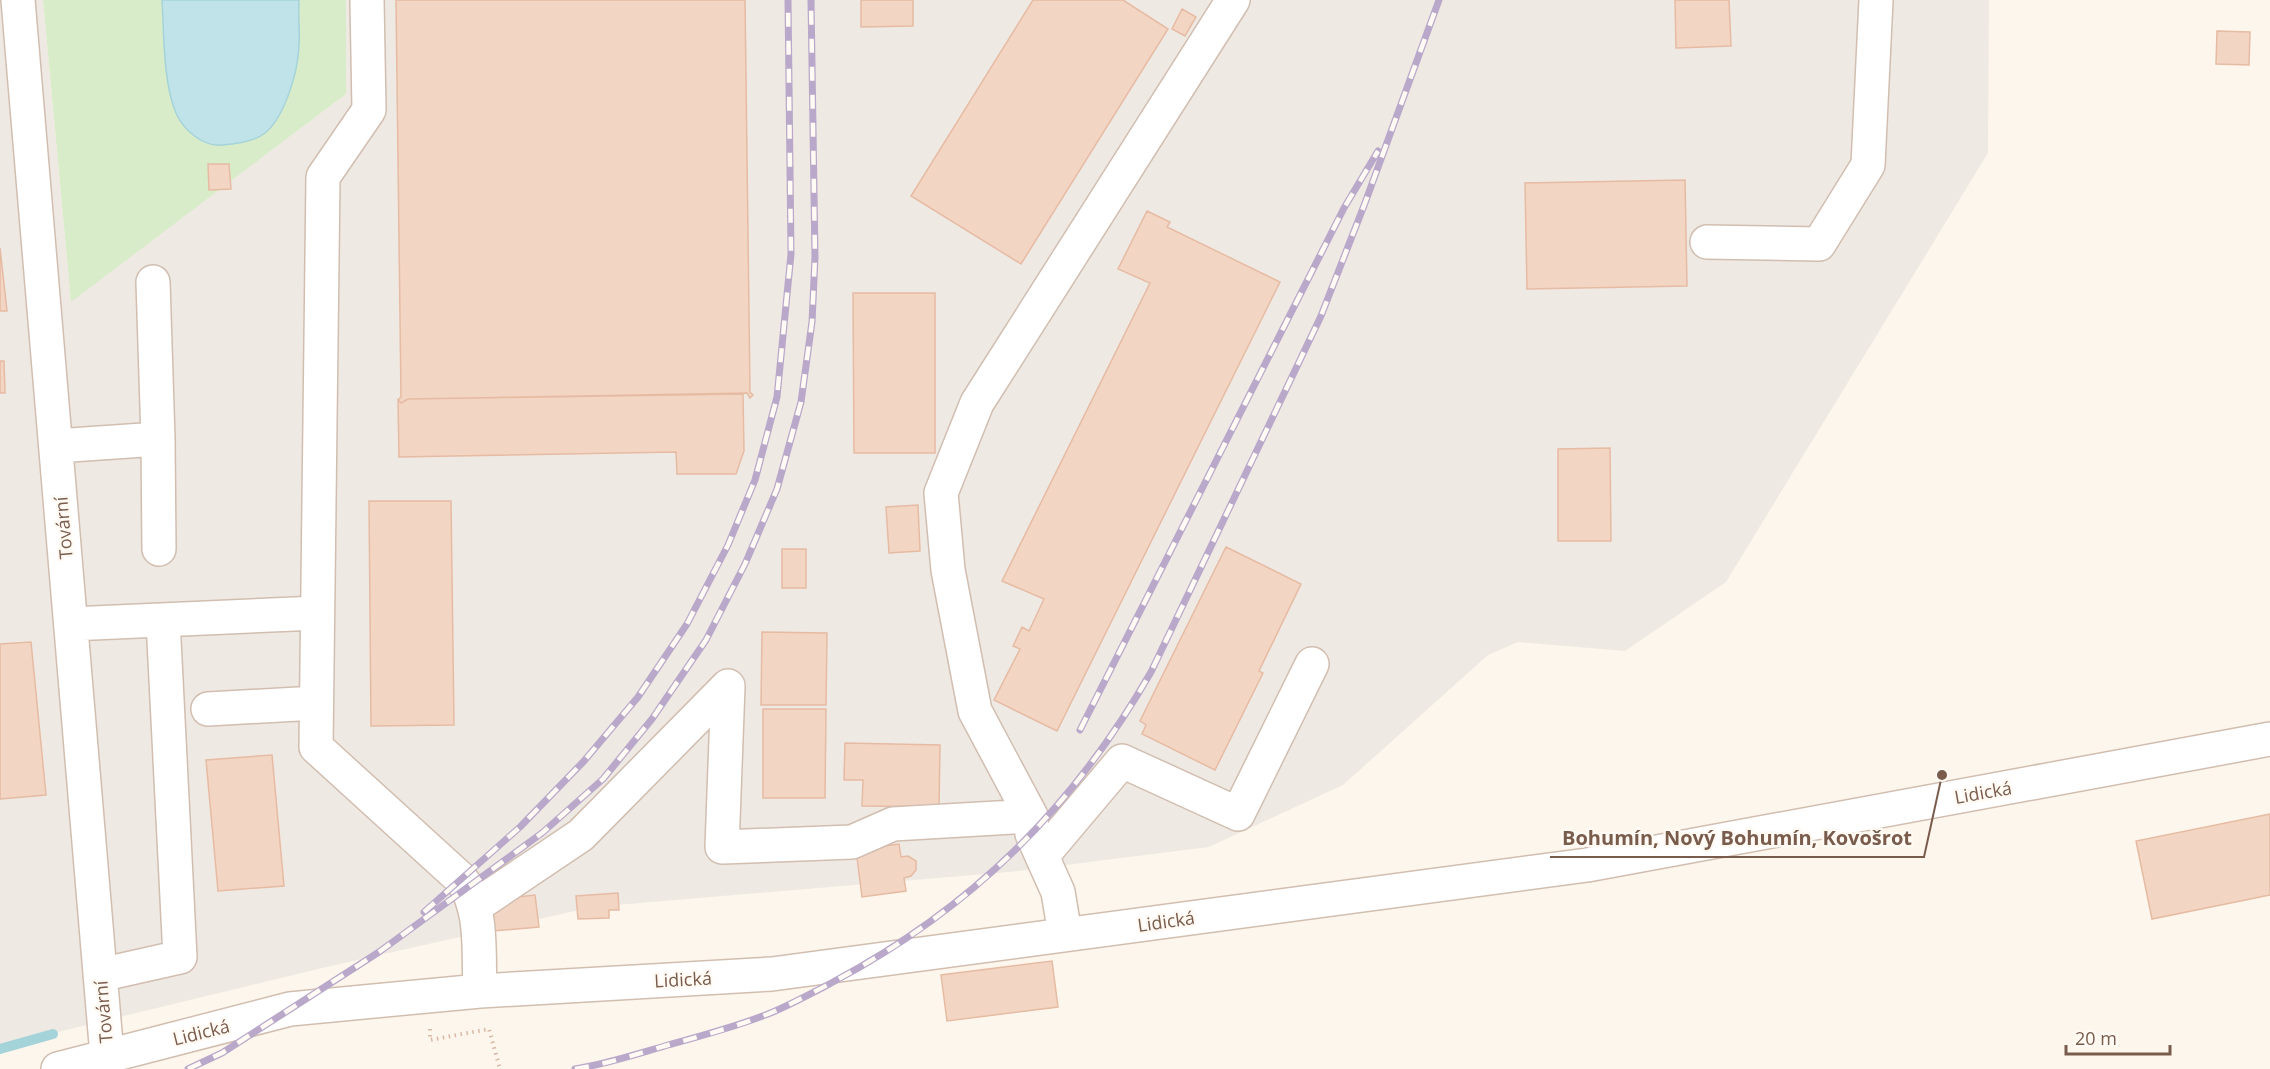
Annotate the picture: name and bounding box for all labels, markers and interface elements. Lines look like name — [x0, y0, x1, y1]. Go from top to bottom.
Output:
street label: Tovární — [48, 495, 78, 560]
street label: Lidická — [1953, 775, 2013, 809]
callout: Bohumín, Nový Bohumín, Kovošrot — [1550, 819, 1924, 857]
text: Bohumín, Nový Bohumín, Kovošrot — [1562, 824, 1912, 851]
street label: Lidická — [1136, 905, 1196, 937]
street label: Lidická — [654, 966, 712, 992]
street label: Tovární — [88, 979, 118, 1044]
street label: Lidická — [170, 1013, 232, 1051]
scale bar — [2066, 1018, 2170, 1056]
text: 20 m — [2075, 1026, 2117, 1050]

